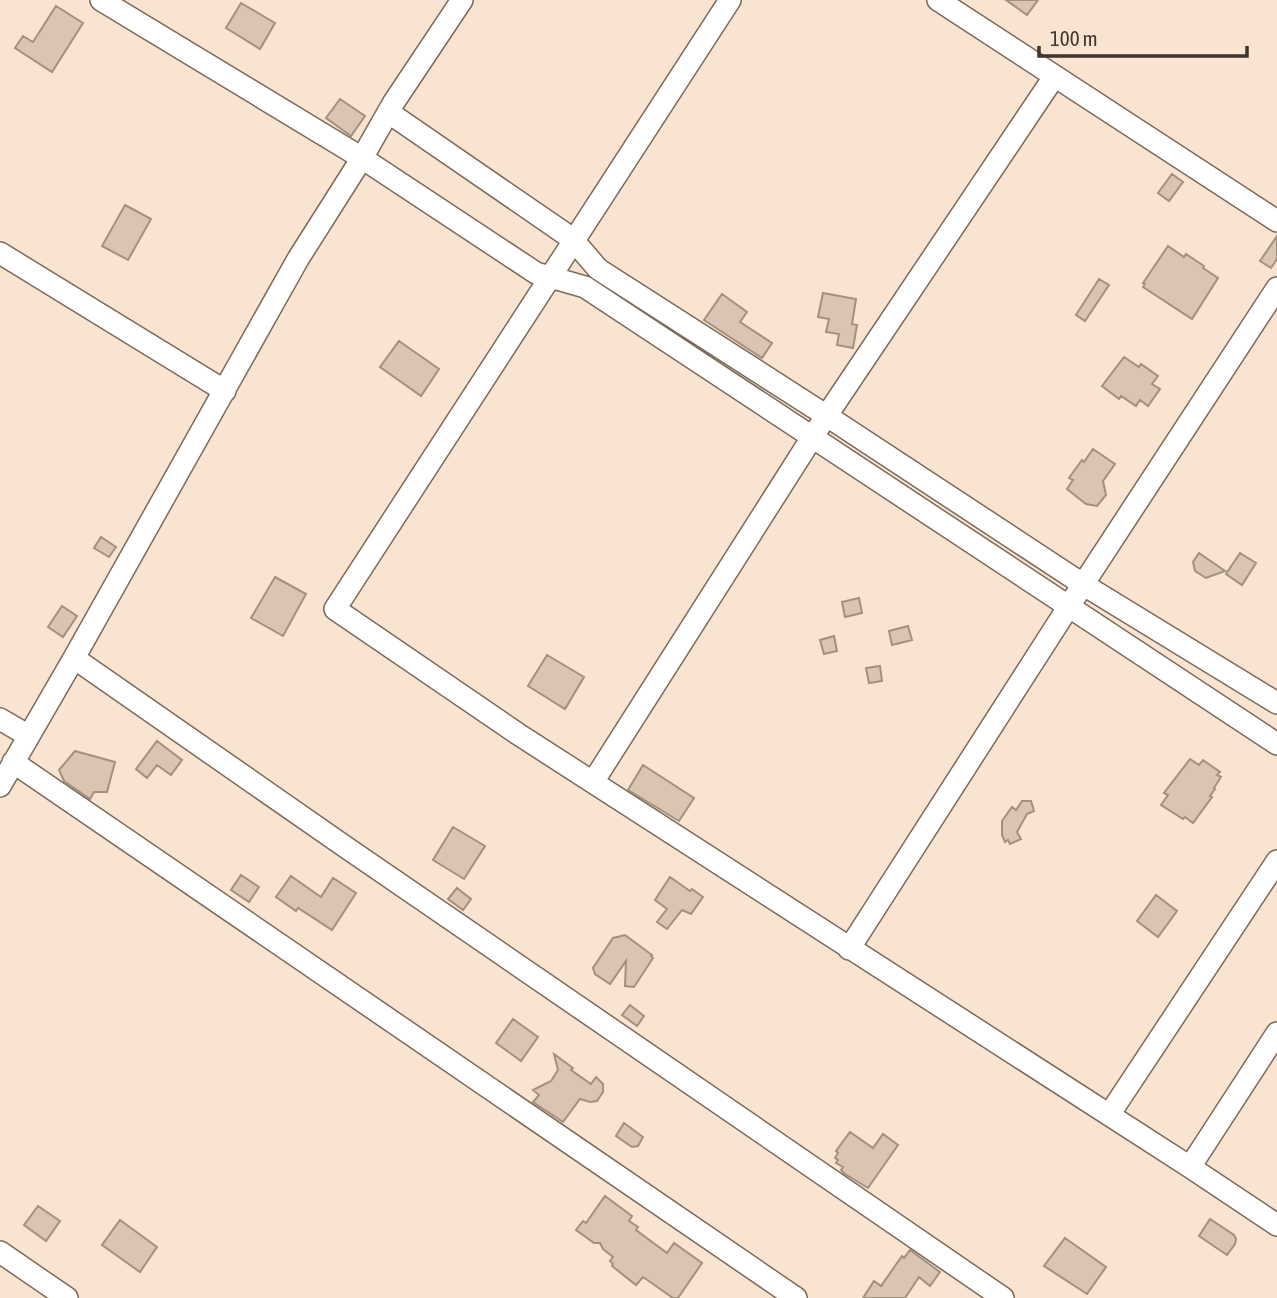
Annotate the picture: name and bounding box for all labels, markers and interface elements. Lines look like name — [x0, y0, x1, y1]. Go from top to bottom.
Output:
scale bar — [1039, 14, 1247, 58]
text: 100 m — [1050, 26, 1098, 50]

